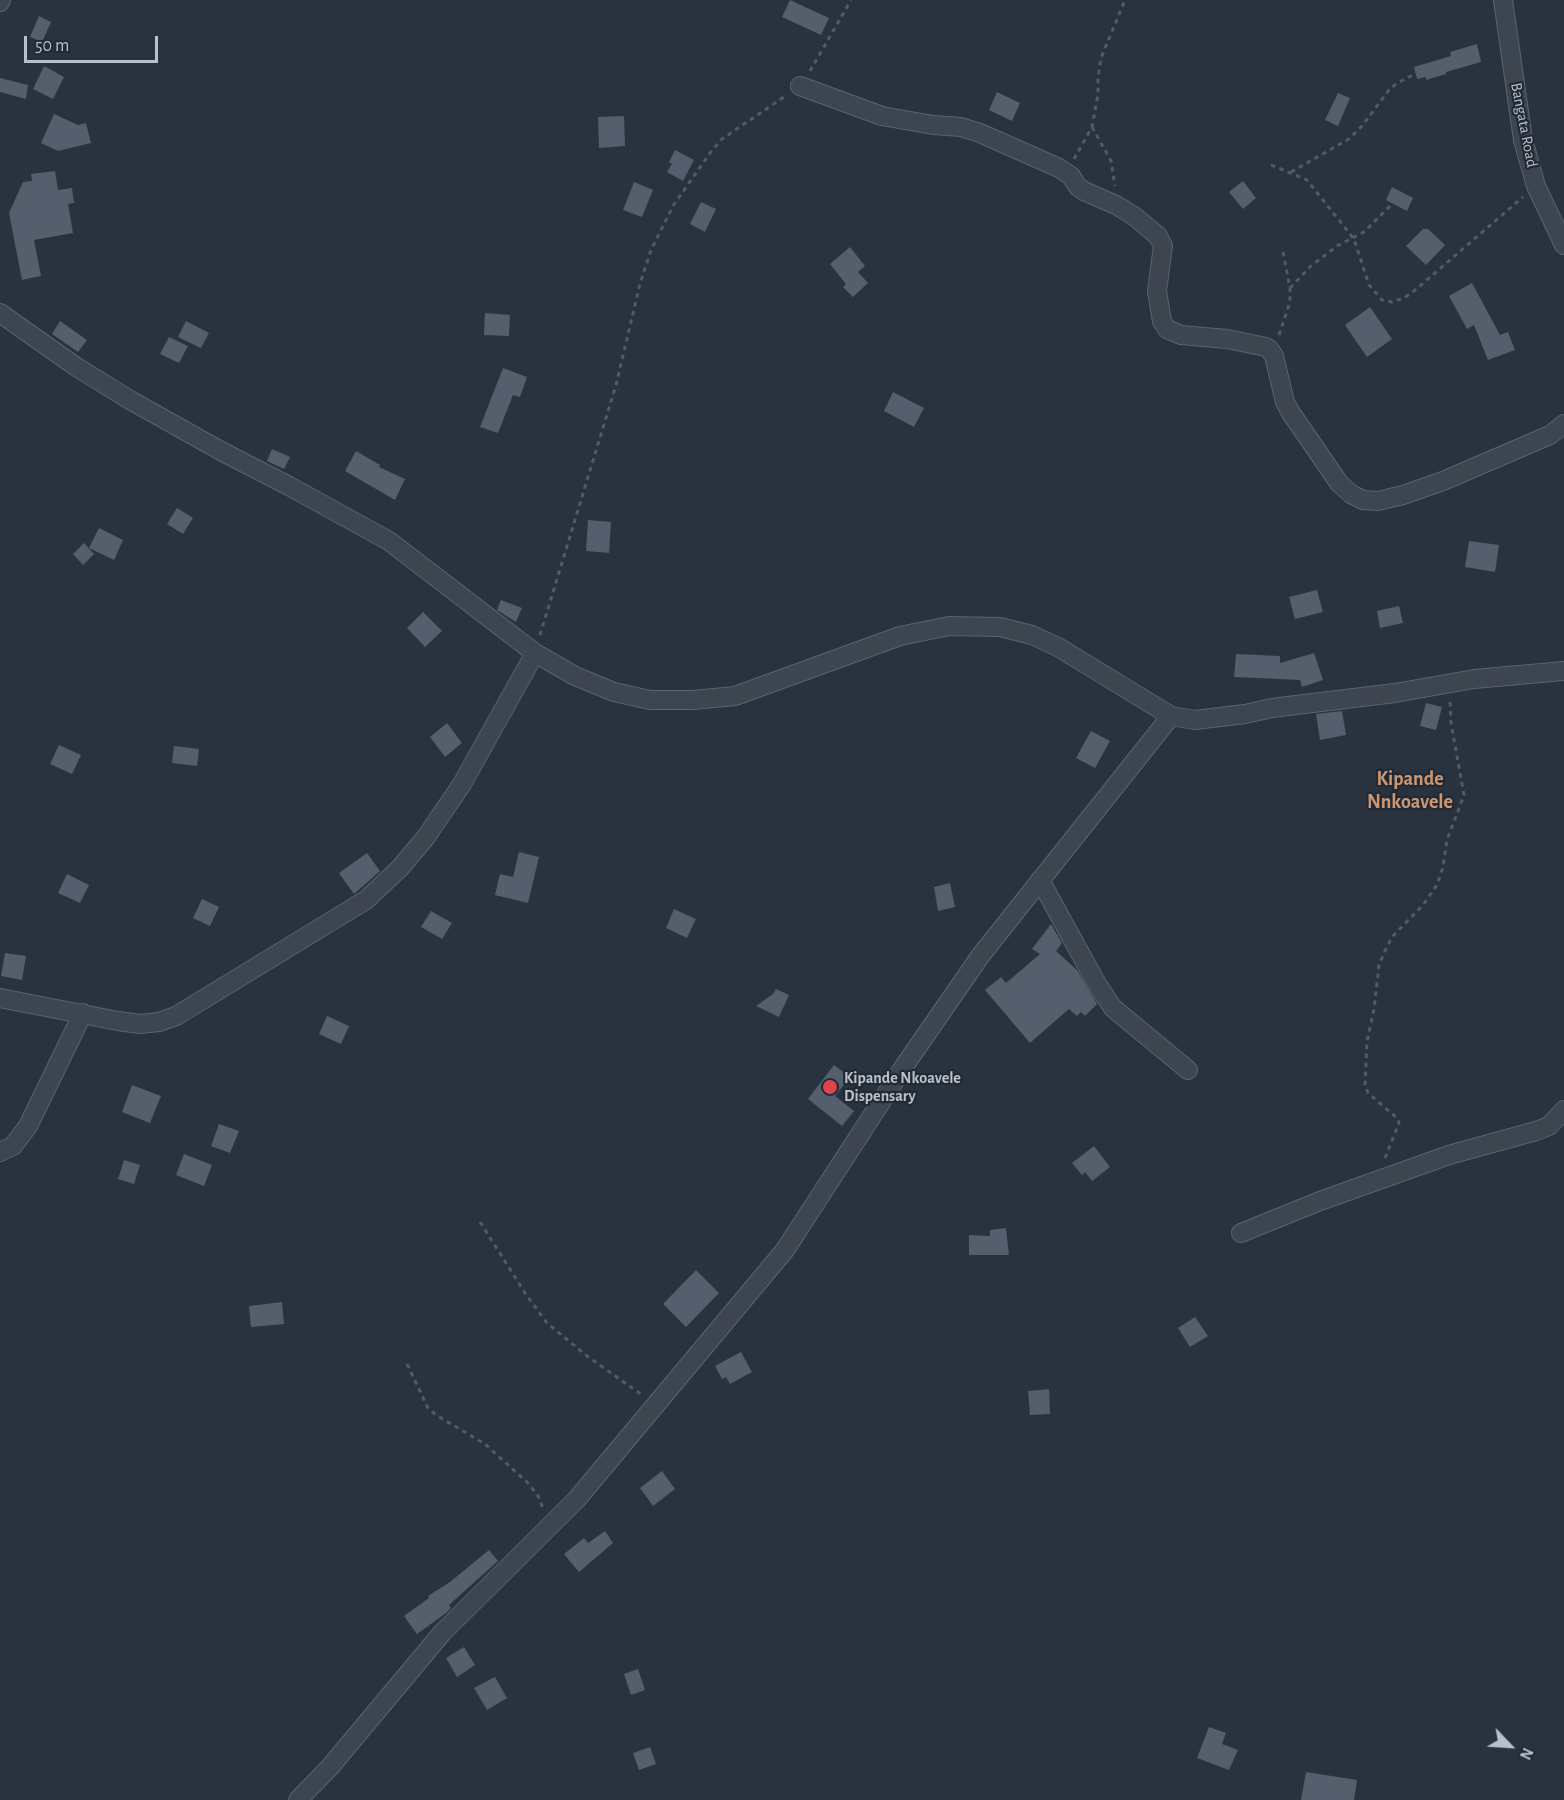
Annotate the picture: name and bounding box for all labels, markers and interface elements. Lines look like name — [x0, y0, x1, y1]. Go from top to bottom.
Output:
scale bar — [27, 24, 160, 62]
text: 50 m — [35, 37, 69, 55]
street label: Bangata Road — [1506, 81, 1542, 169]
district label: Kipande Nnkoavele — [1367, 767, 1453, 814]
place label: Kipande Nkoavele Dispensary — [844, 1068, 961, 1106]
marker: Kipande Nkoavele Dispensary — [821, 1078, 839, 1096]
north arrow — [1480, 1716, 1540, 1776]
text: N — [1517, 1745, 1536, 1762]

